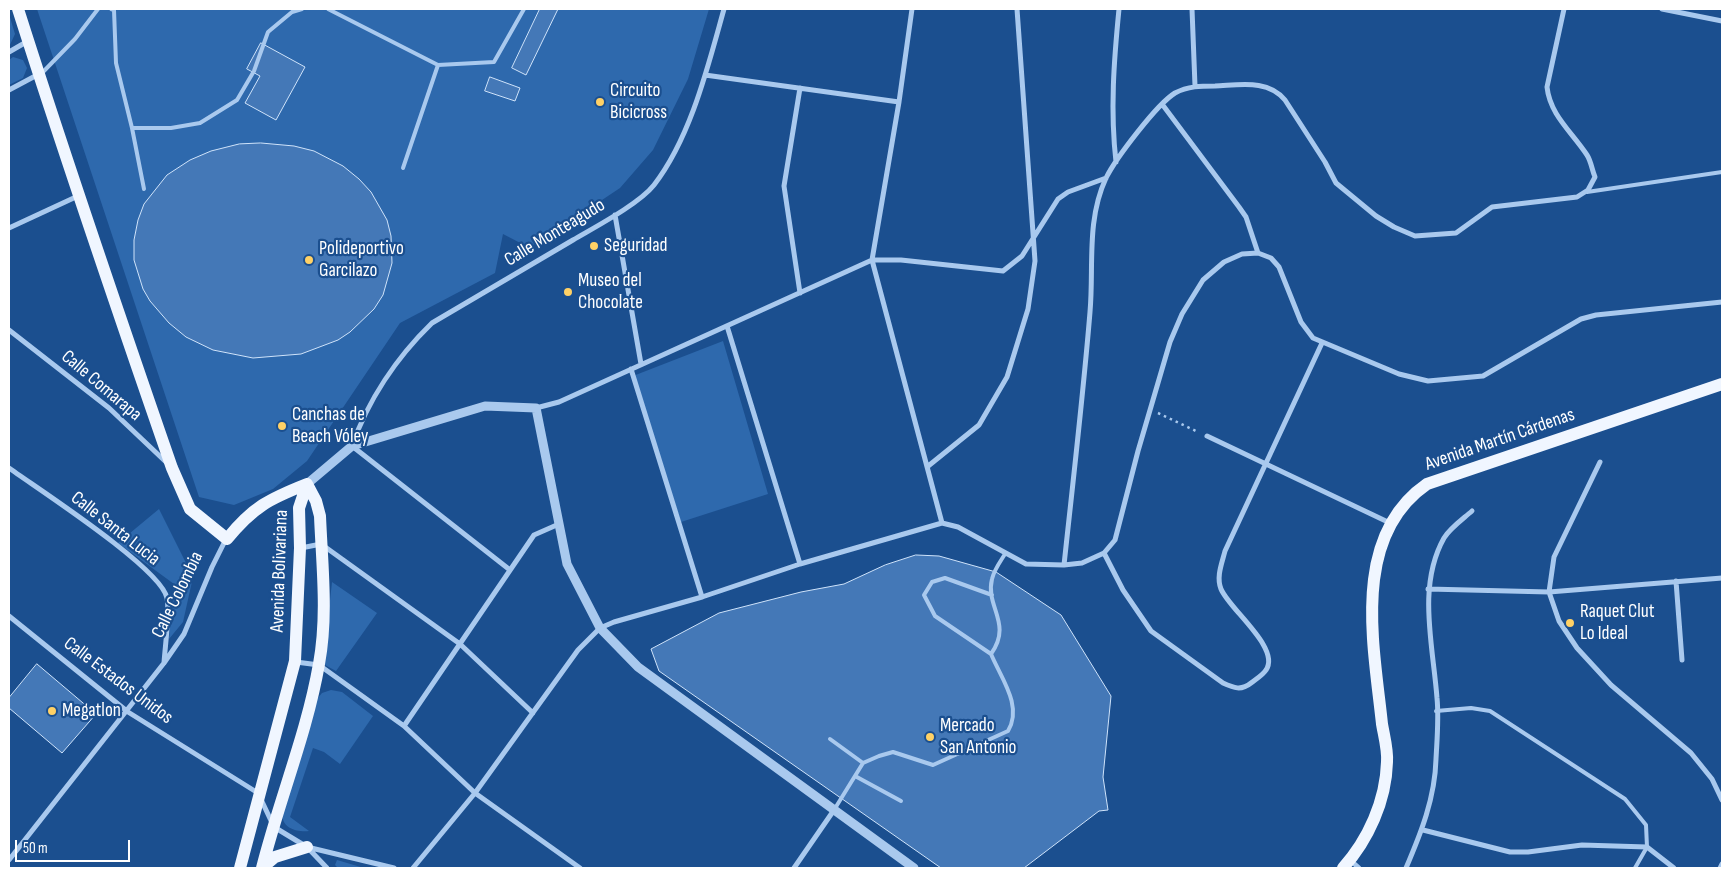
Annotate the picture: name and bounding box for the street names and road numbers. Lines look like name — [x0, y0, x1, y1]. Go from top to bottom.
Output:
street label: Calle Monteagudo — [501, 194, 609, 272]
street label: Calle Comarapa — [56, 346, 146, 426]
street label: Avenida Martín Cárdenas — [1422, 404, 1578, 476]
street label: Calle Santa Lucia — [66, 487, 164, 571]
street label: Avenida Bolivariana — [266, 509, 294, 633]
street label: Calle Colombia — [147, 548, 209, 642]
street label: Calle Estados Unidos — [59, 632, 177, 730]

